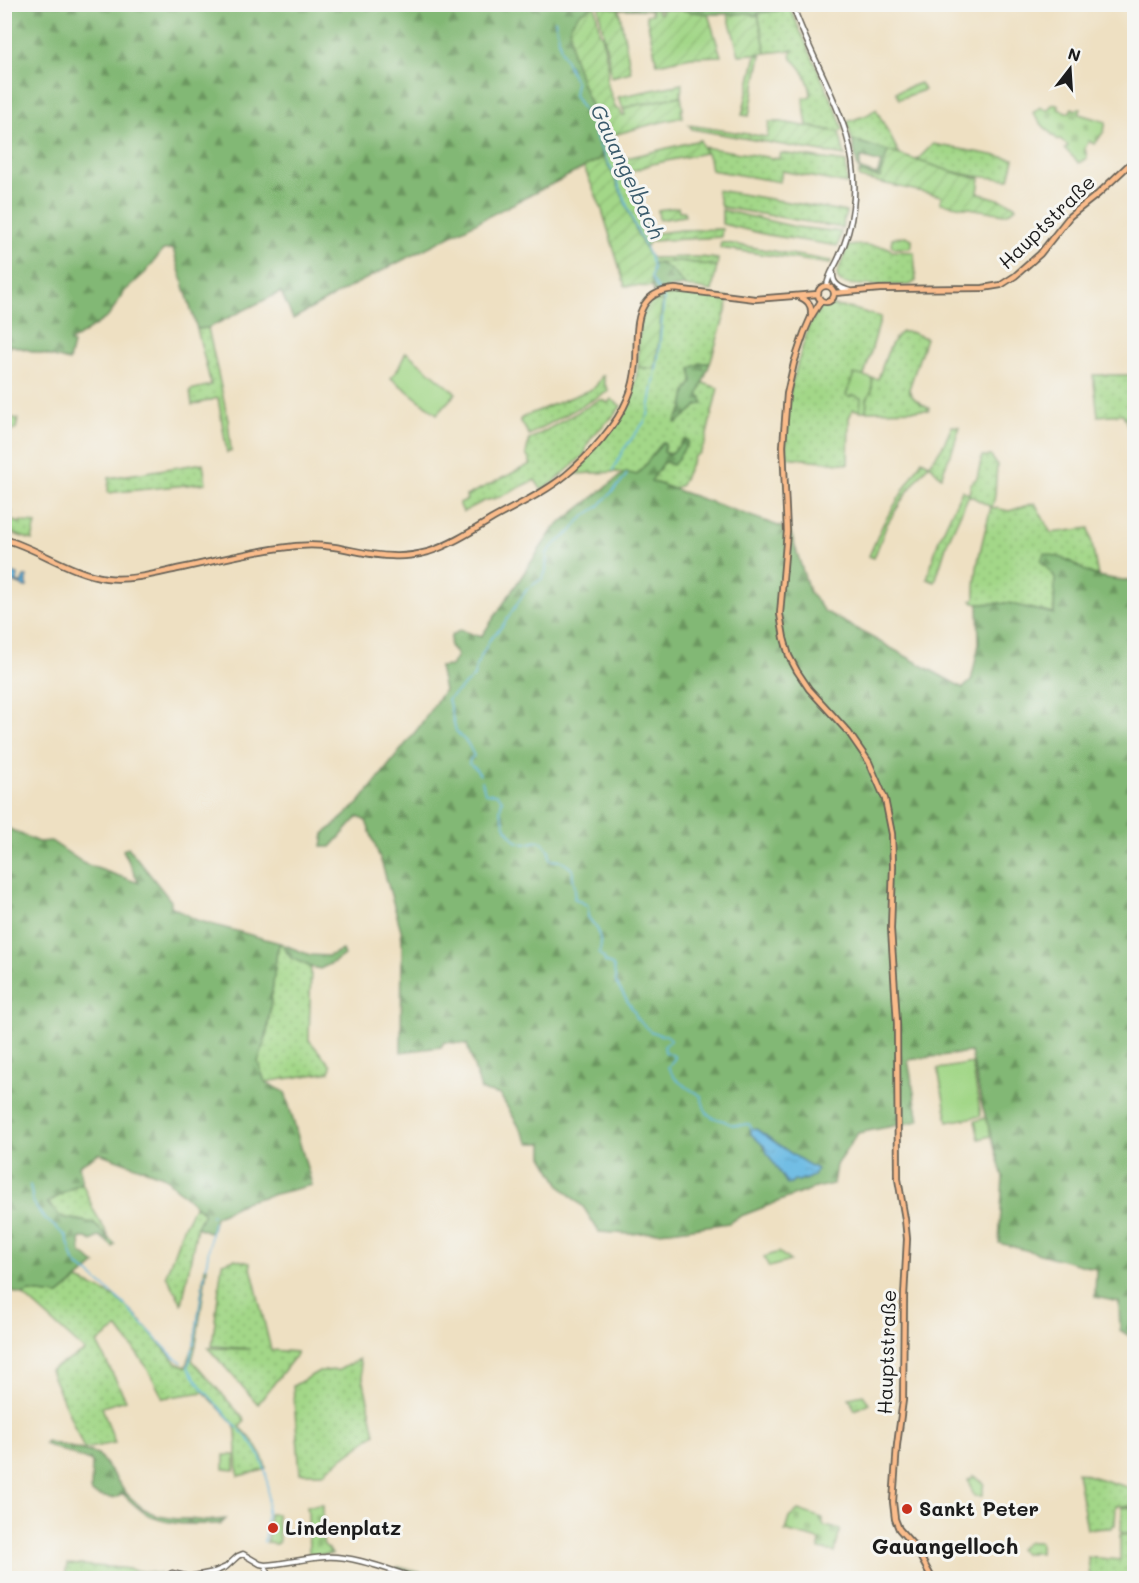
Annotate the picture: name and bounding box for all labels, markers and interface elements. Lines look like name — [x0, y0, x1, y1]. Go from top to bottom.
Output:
north arrow — [1040, 39, 1100, 99]
text: N — [1066, 42, 1083, 66]
water label: Gauangelbach — [585, 100, 672, 243]
street label: Hauptstraße — [992, 169, 1100, 274]
street label: Hauptstraße — [871, 1289, 901, 1415]
place label: Sankt Peter — [919, 1495, 1039, 1521]
marker: Sankt Peter — [900, 1502, 914, 1516]
place label: Lindenplatz — [285, 1514, 401, 1540]
marker: Lindenplatz — [266, 1521, 280, 1535]
district label: Gauangelloch — [872, 1531, 1018, 1560]

